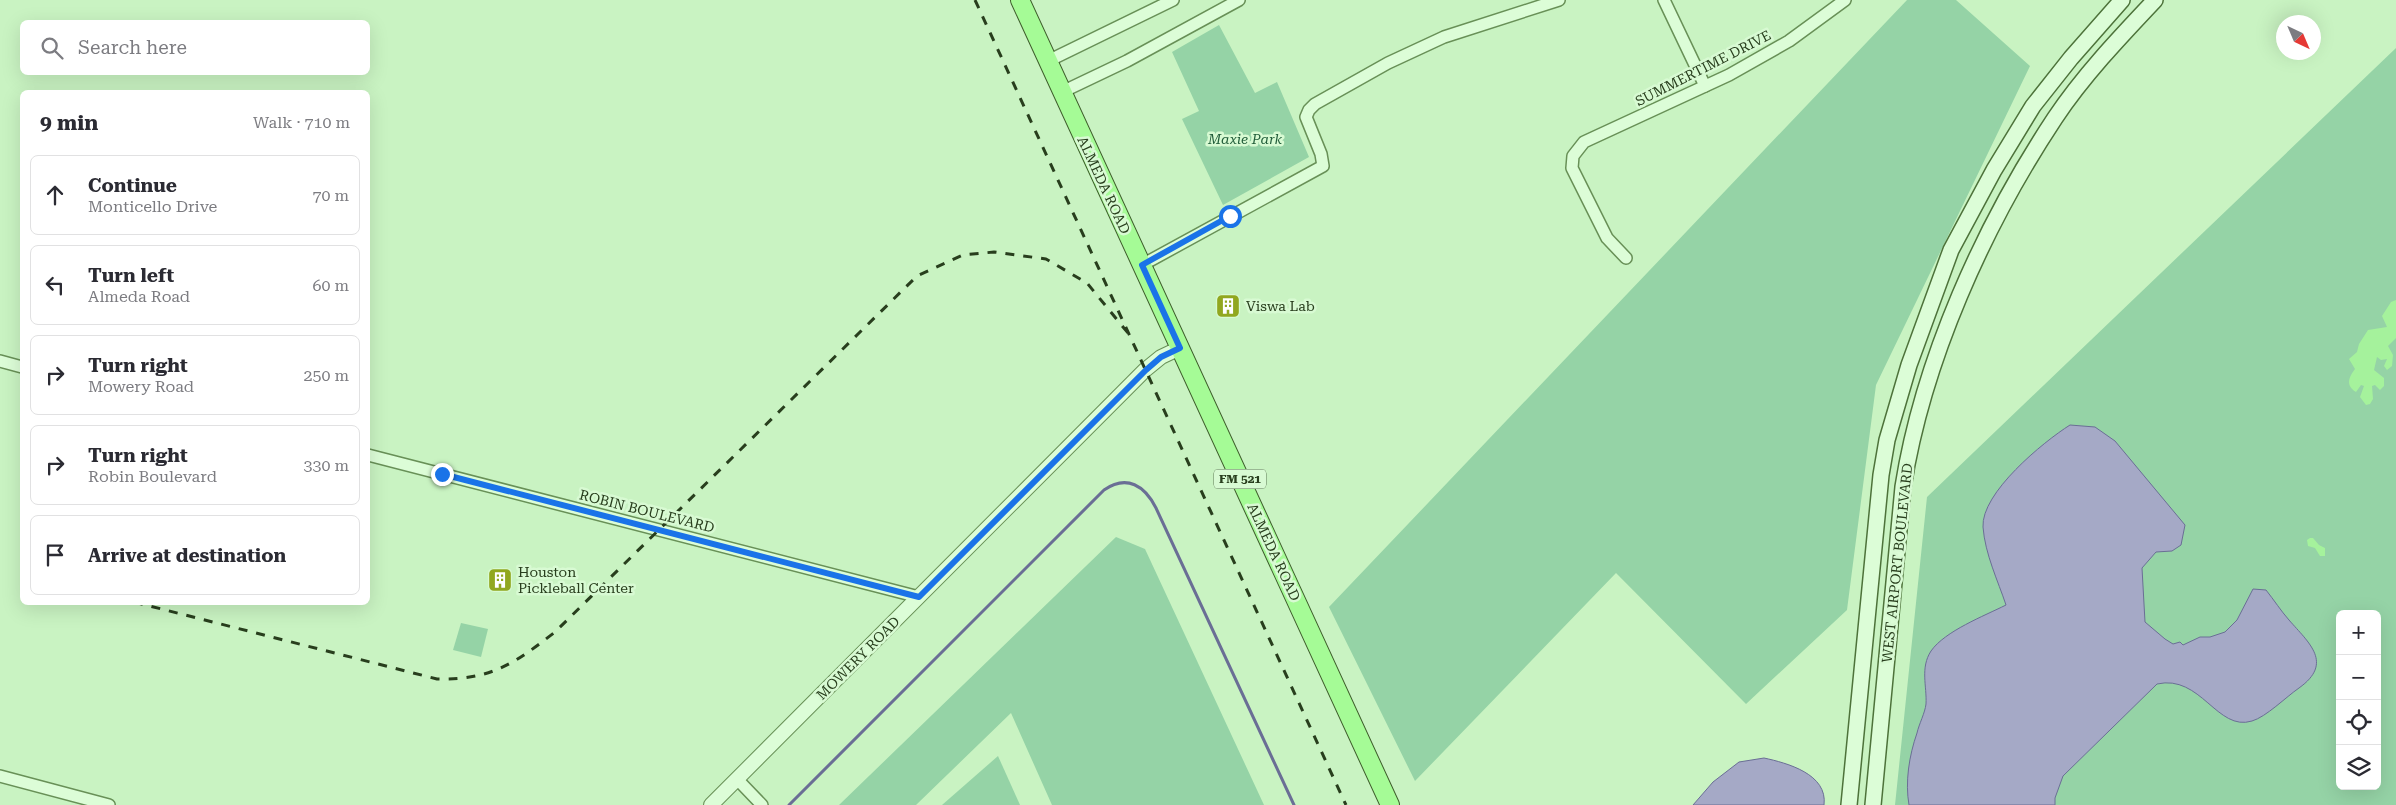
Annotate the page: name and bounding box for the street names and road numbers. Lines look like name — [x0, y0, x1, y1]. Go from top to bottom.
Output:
street label: SUMMERTIME DRIVE — [1633, 27, 1773, 109]
street label: ALMEDA ROAD — [1074, 134, 1134, 236]
street label: WEST AIRPORT BOULEVARD — [1879, 462, 1915, 664]
road number: FM 521 — [1214, 469, 1266, 488]
street label: ROBIN BOULEVARD — [578, 486, 716, 536]
street label: ALMEDA ROAD — [1244, 501, 1304, 603]
street label: MOWERY ROAD — [813, 613, 903, 703]

